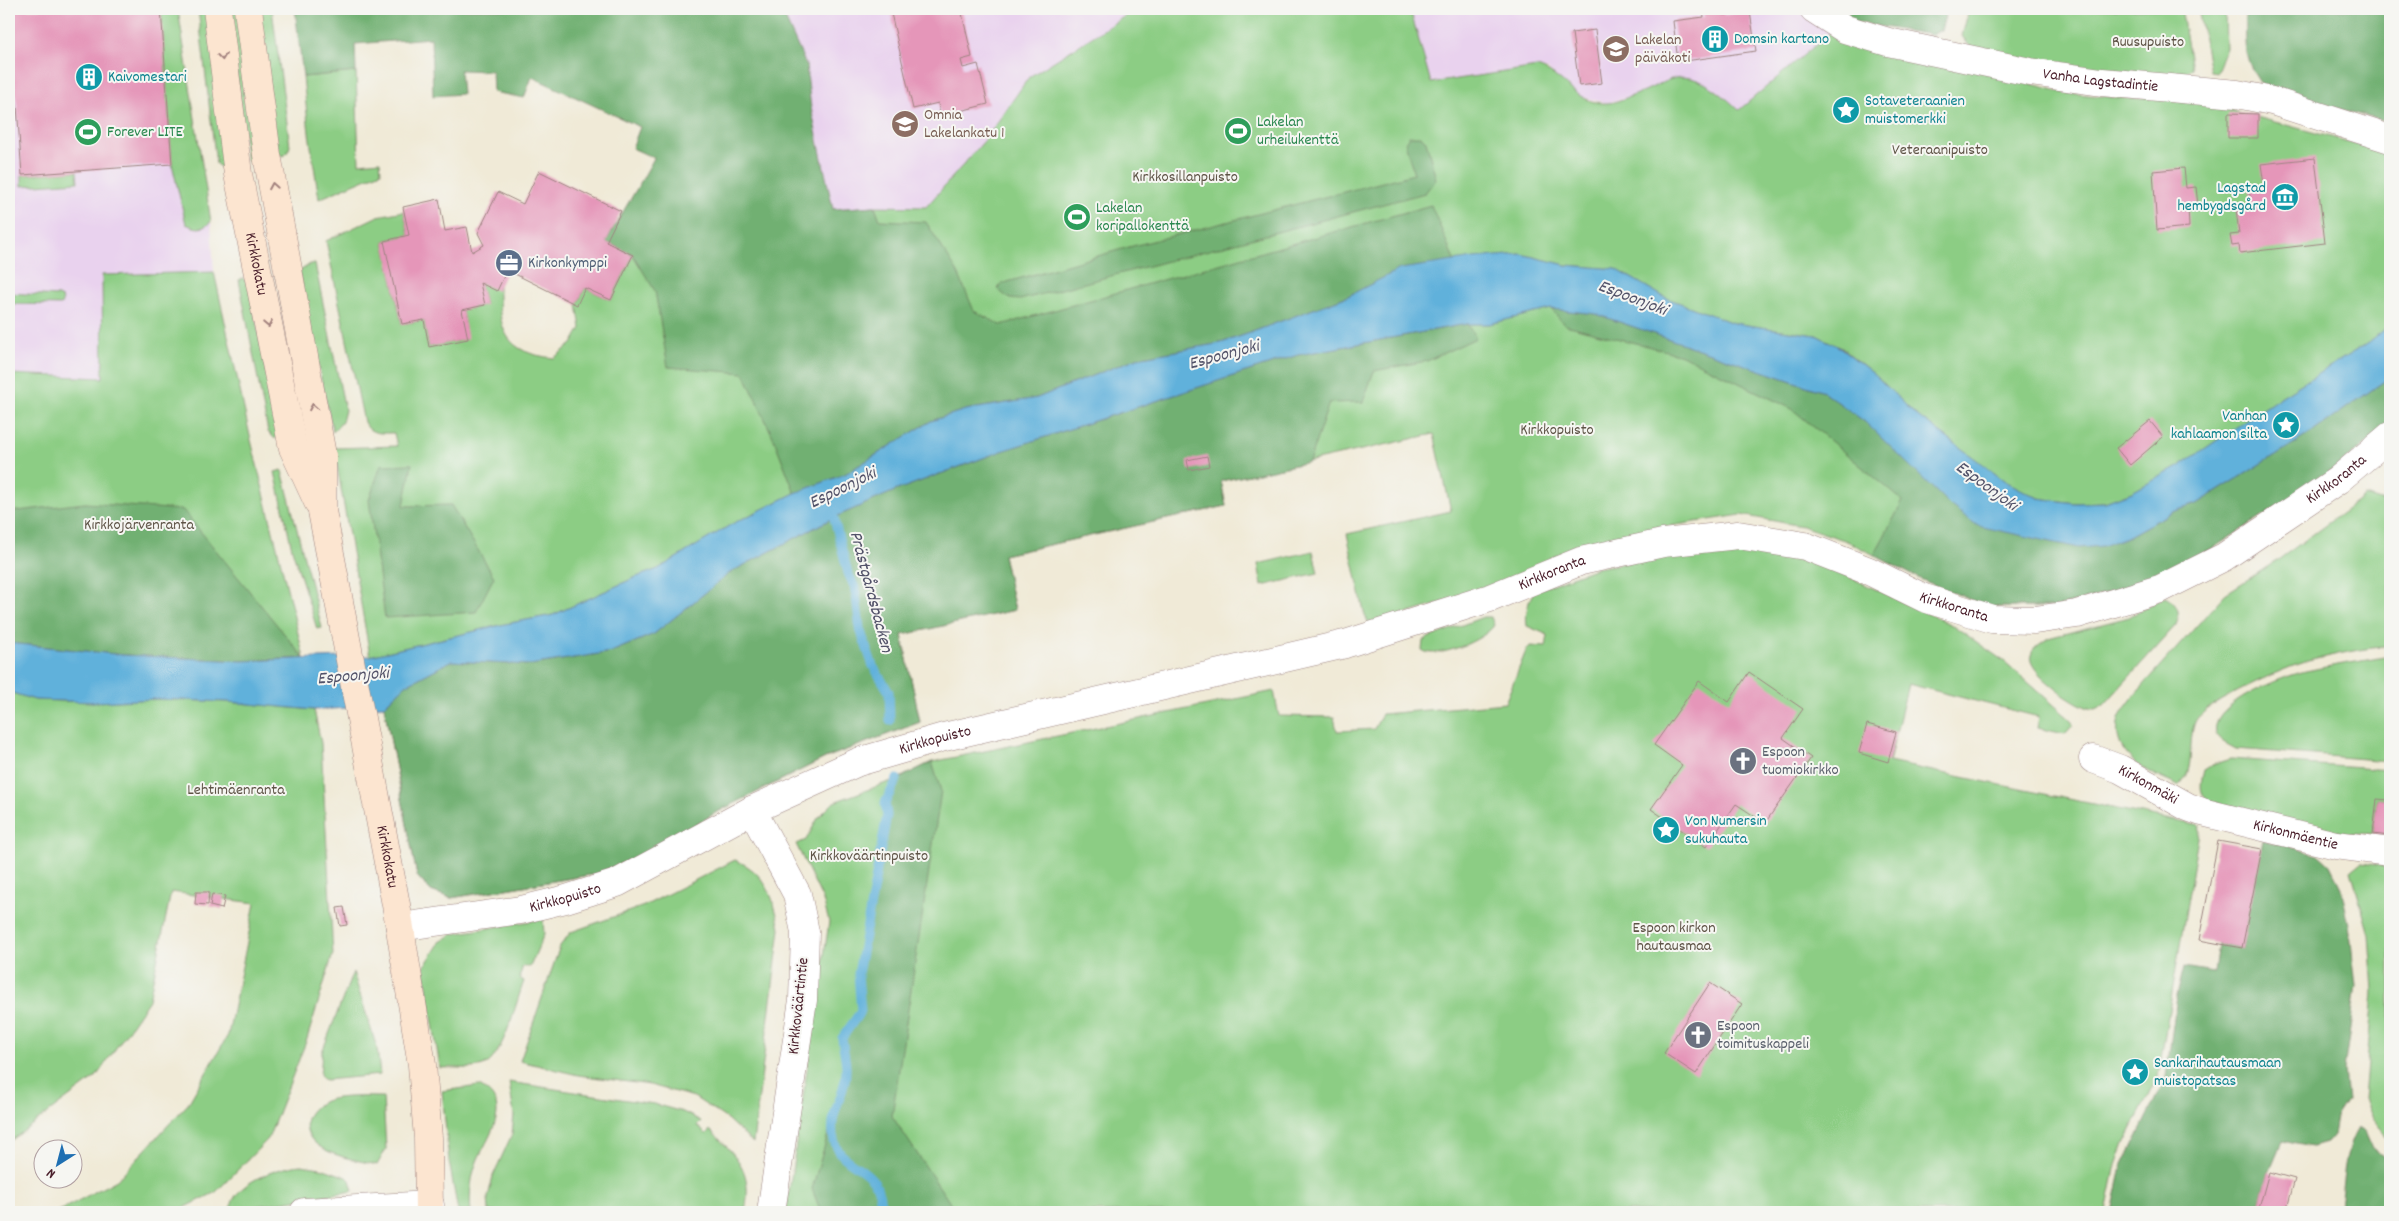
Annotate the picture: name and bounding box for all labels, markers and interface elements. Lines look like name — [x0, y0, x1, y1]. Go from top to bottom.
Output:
building icon: Domsin kartano — [1700, 24, 1730, 54]
place label: Domsin kartano — [1734, 28, 1829, 51]
place label: Lakelan päiväkoti — [1635, 29, 1691, 70]
park label: Ruusupuisto — [2112, 31, 2184, 54]
school or university icon: Lakelan päiväkoti — [1601, 34, 1631, 64]
one-way arrow — [216, 54, 227, 62]
building icon: Kaivomestari — [74, 62, 104, 92]
street label: Vanha Lagstadintie — [2041, 62, 2159, 98]
place label: Kaivomestari — [108, 66, 187, 89]
place label: Sotaveteraanien muistomerkki — [1865, 90, 1965, 131]
place icon: Sotaveteraanien muistomerkki — [1831, 95, 1861, 125]
place label: Omnia Lakelankatu 1 — [924, 104, 1004, 145]
school or university icon: Omnia Lakelankatu 1 — [890, 109, 920, 139]
place label: Lakelan urheilukenttä — [1257, 111, 1339, 152]
sports icon: Lakelan urheilukenttä — [1223, 116, 1253, 146]
sports icon: Forever LITE — [73, 117, 103, 147]
place label: Forever LITE — [107, 121, 183, 144]
park label: Veteraanipuisto — [1892, 139, 1988, 162]
park label: Kirkkosillanpuisto — [1132, 166, 1238, 189]
place label: Lagstad hembygdsgård — [2178, 177, 2266, 218]
one-way arrow — [268, 182, 278, 190]
museum icon: Lagstad hembygdsgård — [2270, 182, 2300, 212]
place label: Lakelan koripallokenttä — [1096, 197, 1189, 238]
sports icon: Lakelan koripallokenttä — [1062, 202, 1092, 232]
street label: Kirkkokatu — [239, 231, 274, 297]
office icon: Kirkonkymppi — [494, 248, 524, 278]
place label: Kirkonkymppi — [528, 252, 607, 275]
water label: Espoonjoki — [1594, 274, 1673, 324]
one-way arrow — [263, 320, 273, 329]
water label: Espoonjoki — [1186, 334, 1265, 377]
one-way arrow — [308, 402, 318, 411]
place label: Vanhan kahlaamon silta — [2171, 405, 2267, 446]
place icon: Vanhan kahlaamon silta — [2271, 410, 2301, 440]
park label: Kirkkopuisto — [1520, 419, 1594, 442]
street label: Kirkkoranta — [2301, 449, 2372, 510]
water label: Espoonjoki — [1950, 456, 2025, 520]
water label: Espoonjoki — [805, 461, 883, 516]
park label: Kirkkojärvenranta — [84, 514, 194, 537]
water label: Prästgårdsbacken — [842, 529, 898, 656]
street label: Kirkkoranta — [1515, 549, 1588, 597]
street label: Kirkkoranta — [1915, 586, 1992, 629]
water label: Espoonjoki — [316, 661, 393, 693]
street label: Kirkkopuisto — [896, 720, 973, 761]
place label: Espoon tuomiokirkko — [1762, 741, 1839, 782]
church icon: Espoon tuomiokirkko — [1728, 746, 1758, 776]
street label: Kirkonmäki — [2114, 759, 2183, 811]
park label: Lehtimäenranta — [187, 779, 285, 802]
place label: Von Numersin sukuhauta — [1685, 810, 1767, 851]
street label: Kirkonmäentie — [2251, 814, 2340, 857]
place icon: Von Numersin sukuhauta — [1651, 815, 1681, 845]
street label: Kirkkokatu — [370, 823, 404, 890]
park label: Kirkkoväärtinpuisto — [810, 845, 928, 868]
street label: Kirkkopuisto — [527, 877, 604, 919]
park label: Espoon kirkon hautausmaa — [1632, 917, 1716, 958]
street label: Kirkkoväärtintie — [782, 956, 816, 1056]
place label: Espoon toimituskappeli — [1717, 1015, 1809, 1056]
church icon: Espoon toimituskappeli — [1683, 1020, 1713, 1050]
place label: Sankarihautausmaan muistopatsas — [2154, 1052, 2281, 1093]
place icon: Sankarihautausmaan muistopatsas — [2120, 1057, 2150, 1087]
north arrow — [32, 1138, 82, 1188]
text: N — [43, 1163, 60, 1183]

